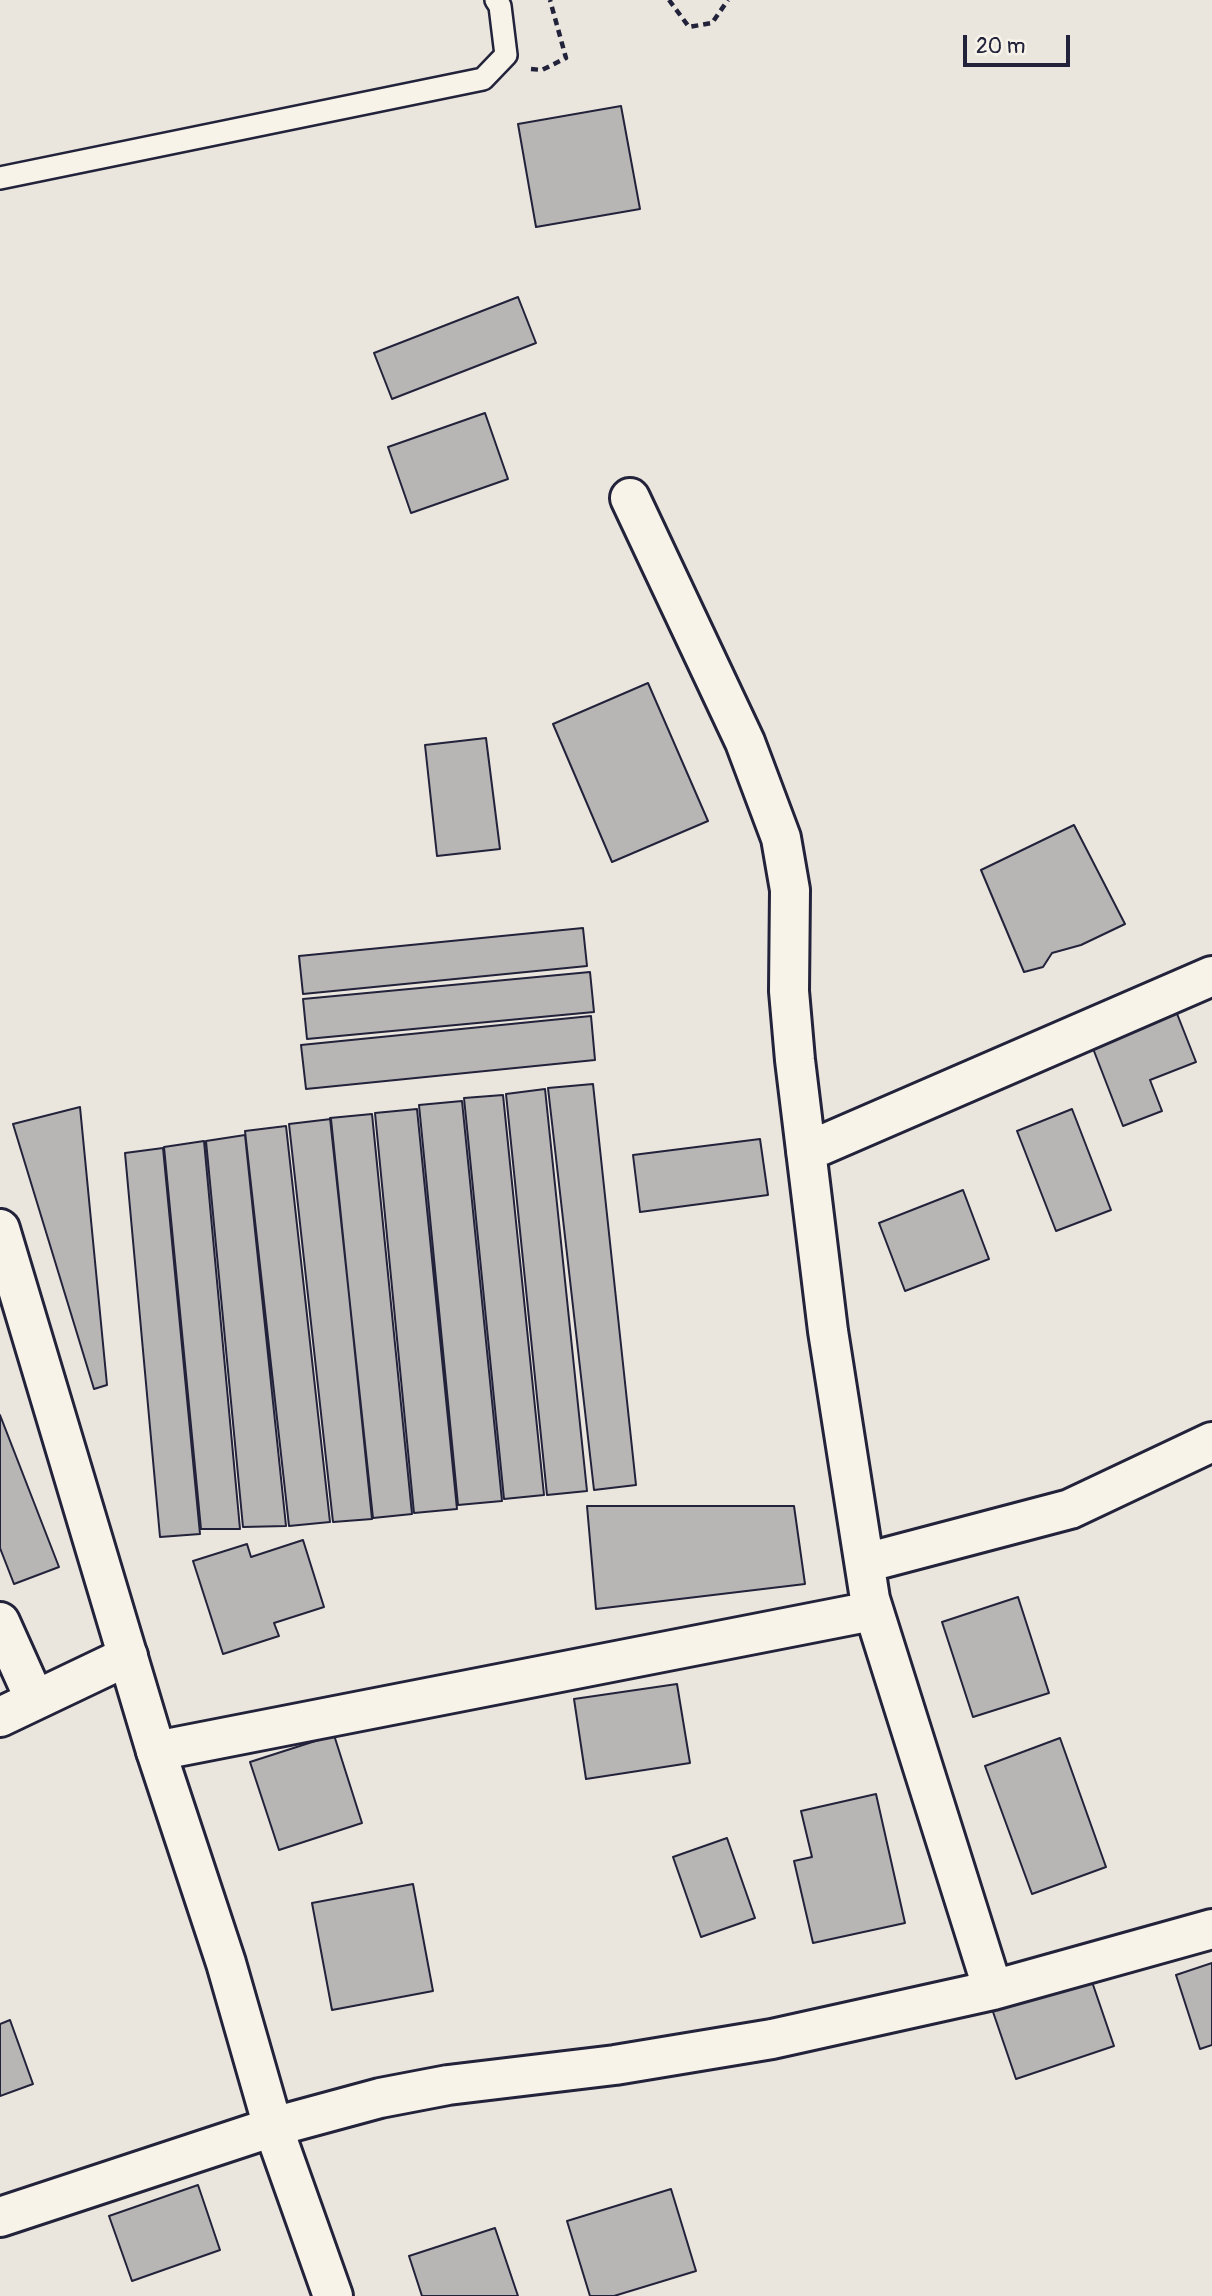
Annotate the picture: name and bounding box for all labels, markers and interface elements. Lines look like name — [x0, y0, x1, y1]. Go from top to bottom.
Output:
scale bar — [967, 21, 1074, 65]
text: 20 m — [976, 33, 1025, 60]

